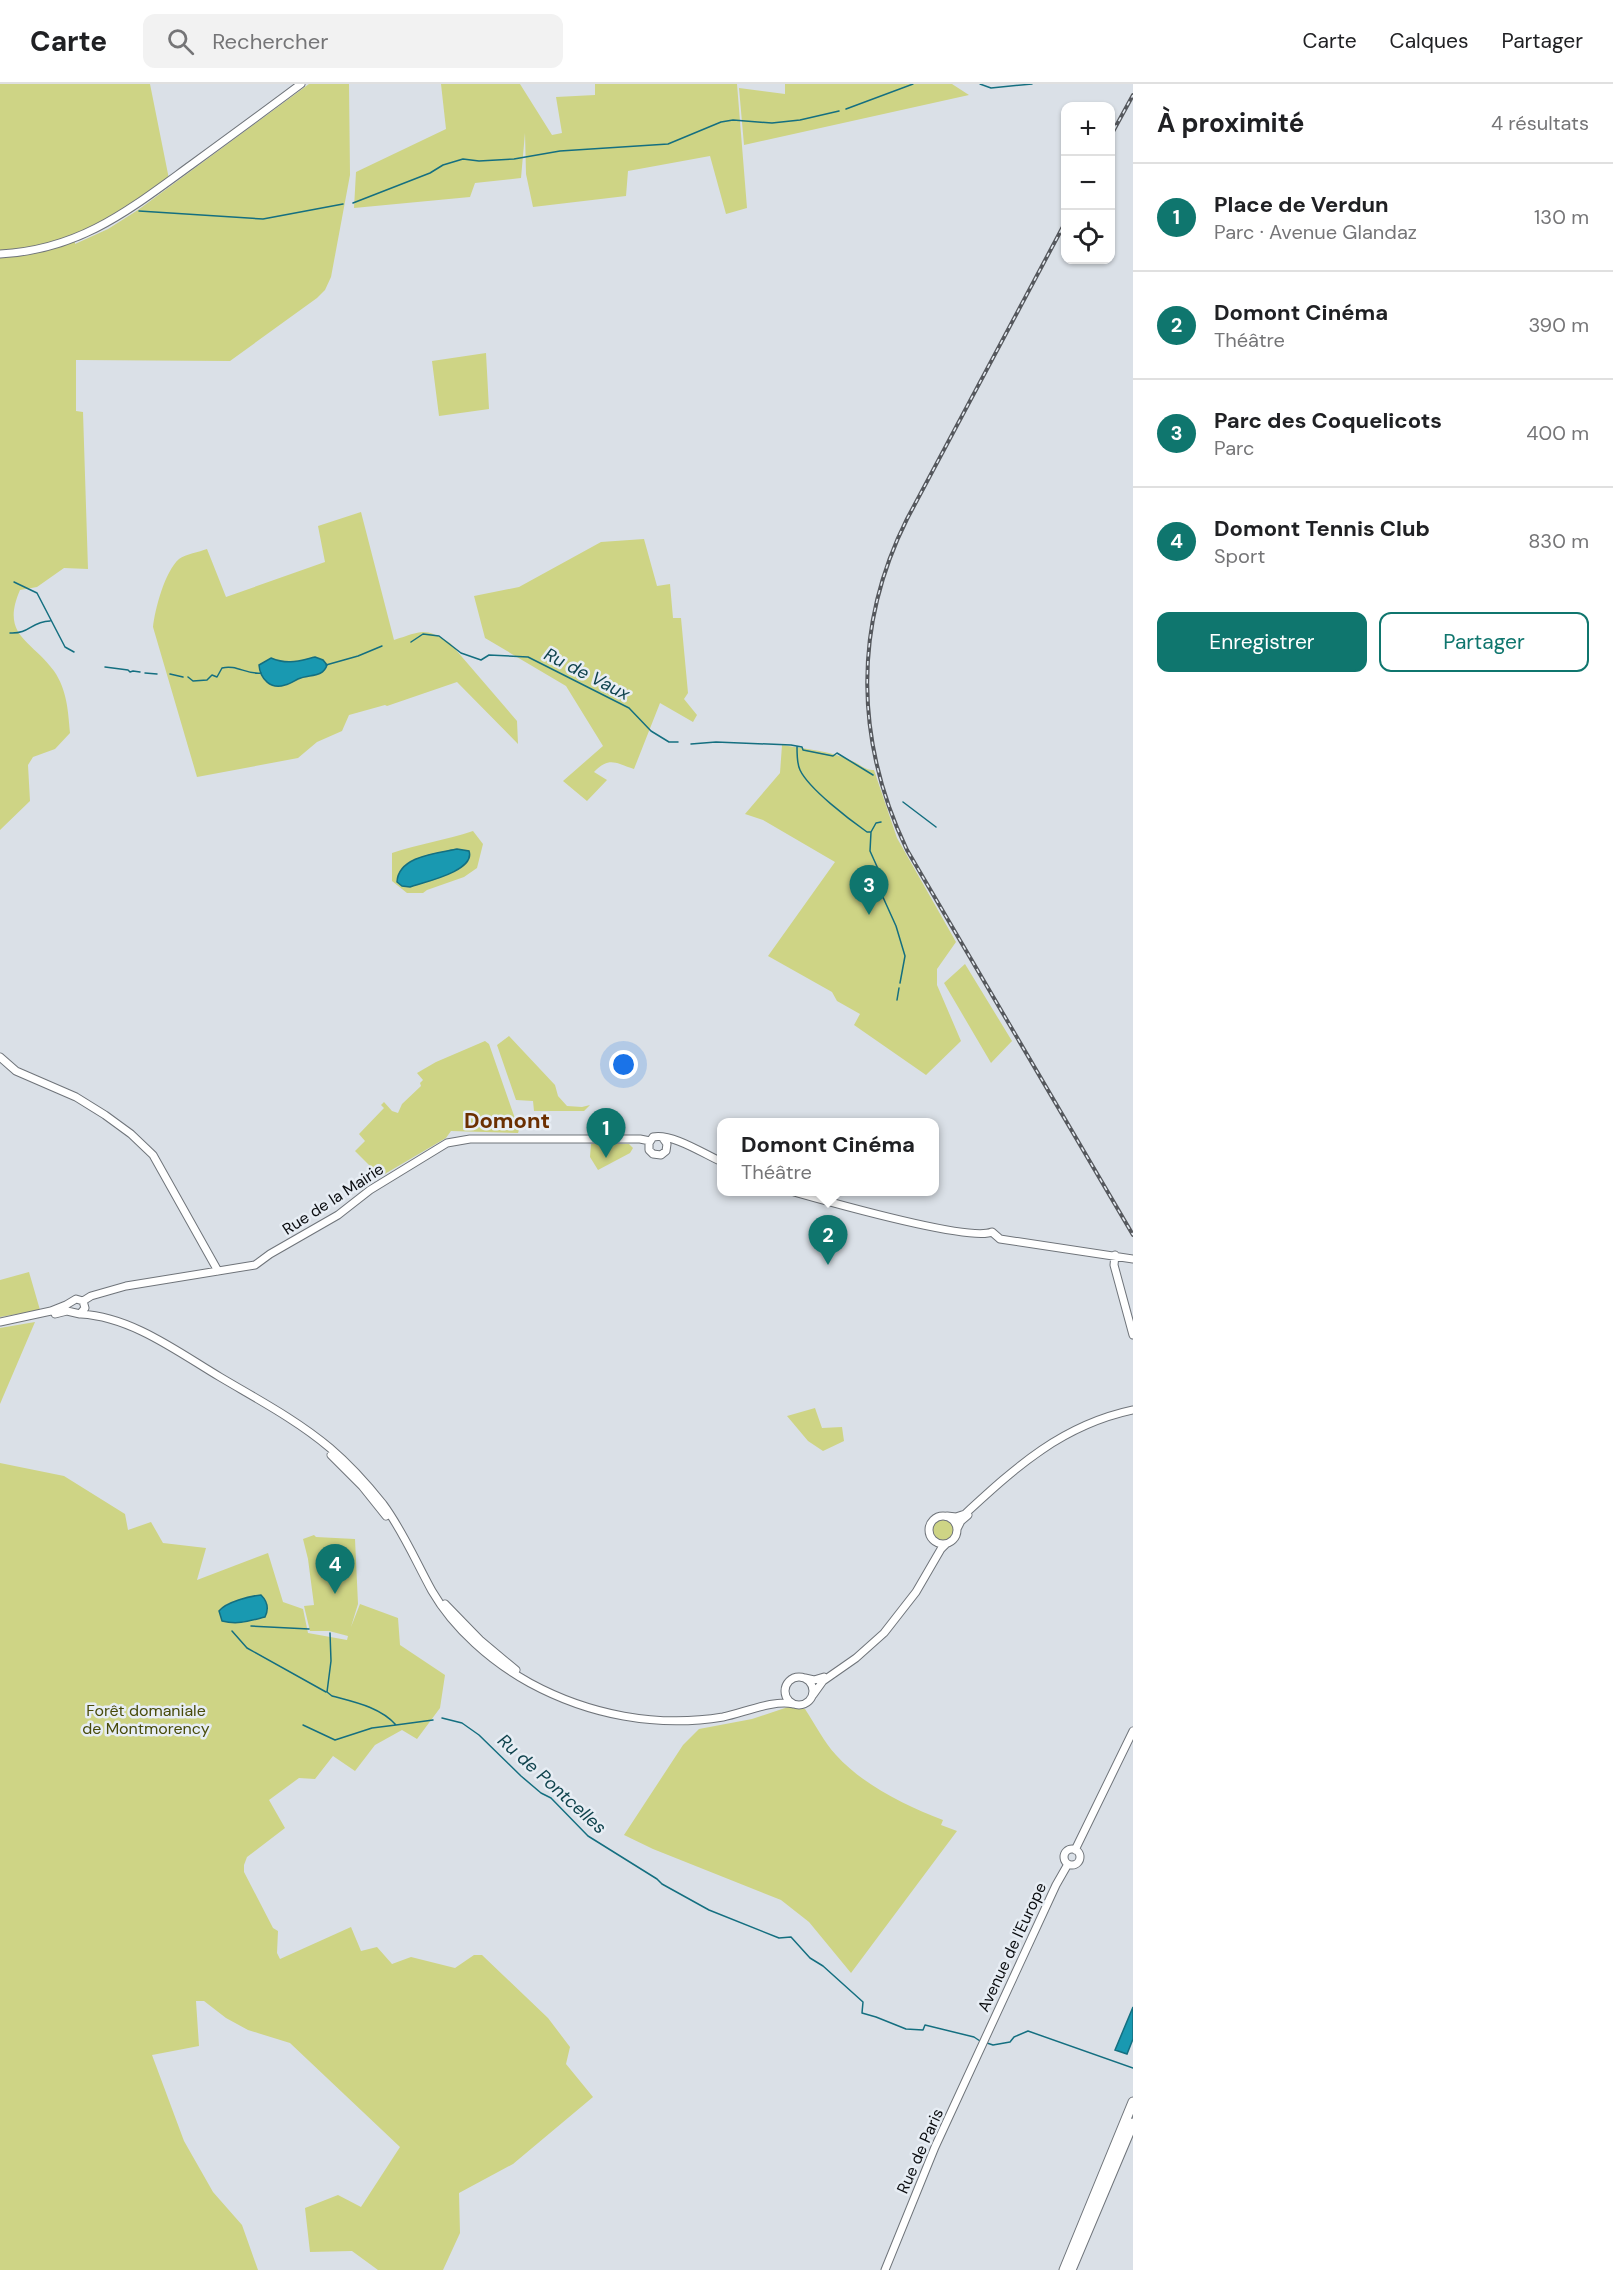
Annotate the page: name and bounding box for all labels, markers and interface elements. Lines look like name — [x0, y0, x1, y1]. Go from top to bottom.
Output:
search box — [143, 14, 563, 68]
text: Carte — [30, 23, 107, 60]
icon: search — [164, 25, 197, 58]
text: Rechercher — [212, 27, 328, 56]
text: Carte — [1302, 27, 1357, 55]
text: Calques — [1390, 27, 1468, 55]
text: Partager — [1501, 27, 1583, 55]
map controls — [1061, 102, 1115, 264]
button: + — [1061, 102, 1115, 156]
text: À proximité — [1157, 106, 1304, 140]
text: 4 résultats — [1491, 110, 1589, 136]
button: − — [1061, 156, 1115, 210]
text: Place de Verdun — [1214, 190, 1389, 219]
text: 1 — [1173, 204, 1180, 230]
text: 130 m — [1534, 204, 1589, 230]
button: locate — [1061, 210, 1115, 264]
text: Parc · Avenue Glandaz — [1214, 219, 1417, 245]
text: Domont Cinéma — [1214, 298, 1388, 327]
text: 2 — [1171, 312, 1182, 338]
text: 390 m — [1528, 312, 1589, 338]
text: Théâtre — [1214, 327, 1285, 353]
text: Parc des Coquelicots — [1214, 406, 1442, 435]
text: 3 — [1170, 420, 1183, 446]
text: 400 m — [1526, 420, 1589, 446]
text: Parc — [1214, 435, 1254, 461]
text: Domont Tennis Club — [1214, 514, 1430, 543]
text: 4 — [1170, 528, 1183, 554]
text: 830 m — [1528, 528, 1589, 554]
text: Sport — [1214, 543, 1265, 569]
button: Enregistrer — [1157, 612, 1367, 672]
button: Partager — [1379, 612, 1589, 672]
water label: Ru de Vaux — [540, 642, 635, 706]
pin: 3 — [850, 866, 888, 915]
your location — [609, 1050, 638, 1079]
district label: Domont — [464, 1106, 550, 1135]
pin: 1 — [586, 1108, 626, 1158]
popup — [717, 1118, 939, 1196]
text: Domont Cinéma — [741, 1130, 915, 1159]
street label: Rue de la Mairie — [278, 1158, 388, 1240]
text: Théâtre — [741, 1159, 812, 1185]
pin: 2 — [808, 1216, 848, 1265]
pin: 4 — [316, 1544, 354, 1594]
park label: Forêt domaniale de Montmorency — [82, 1700, 210, 1739]
water label: Ru de Pontcelles — [492, 1729, 612, 1839]
street label: Avenue de l'Europe — [973, 1879, 1051, 2015]
street label: Rue de Paris — [892, 2105, 948, 2197]

